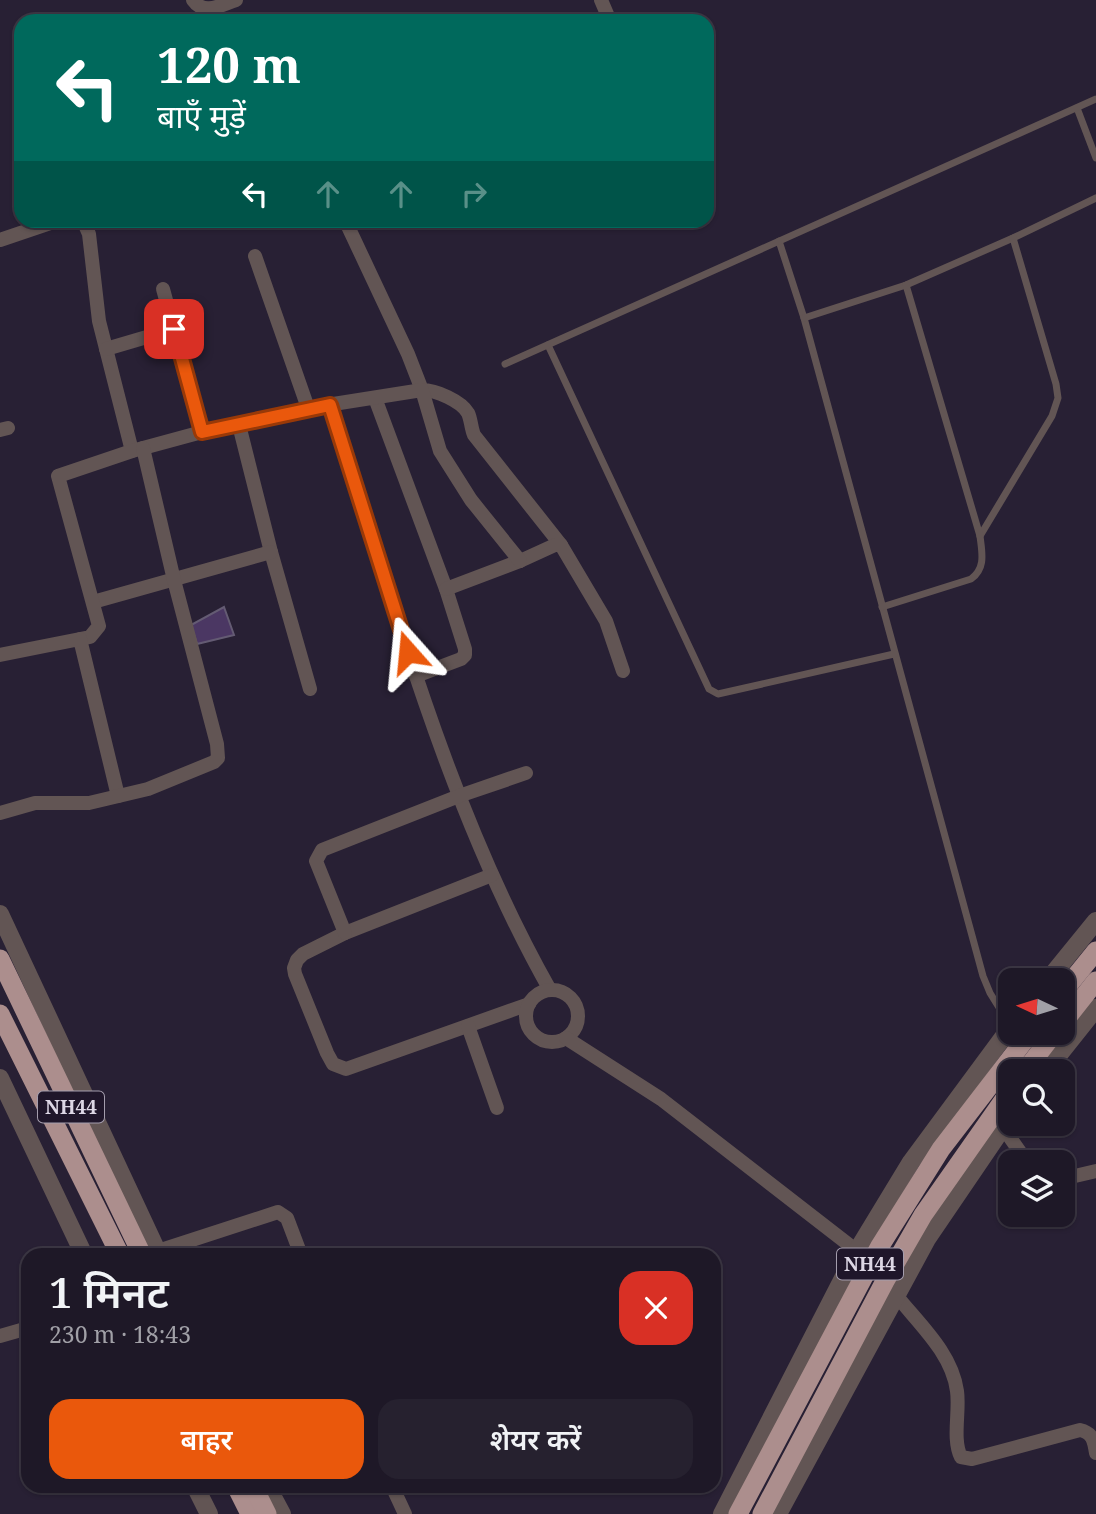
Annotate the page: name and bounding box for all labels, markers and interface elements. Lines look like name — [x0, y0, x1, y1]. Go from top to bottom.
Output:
text: 120 m — [157, 31, 301, 97]
icon: left — [42, 42, 133, 133]
text: बाएँ मुड़ें — [157, 94, 246, 137]
icon: left — [236, 175, 274, 213]
icon: ahead — [309, 175, 347, 213]
icon: ahead — [382, 175, 420, 213]
icon: right — [455, 175, 493, 213]
pin — [144, 299, 204, 359]
icon: arrive — [155, 310, 193, 348]
position arrow — [371, 615, 445, 689]
north arrow — [998, 968, 1074, 1045]
map controls — [998, 968, 1075, 1227]
button: search — [998, 1059, 1075, 1136]
road number: NH44 — [38, 1092, 104, 1122]
button: layers — [998, 1150, 1075, 1227]
road number: NH44 — [837, 1248, 903, 1280]
text: 1 मिनट — [49, 1263, 169, 1320]
button: close — [619, 1271, 693, 1345]
text: 230 m · 18:43 — [49, 1318, 191, 1350]
button: बाहर — [49, 1399, 364, 1479]
button: शेयर करें — [378, 1399, 693, 1479]

